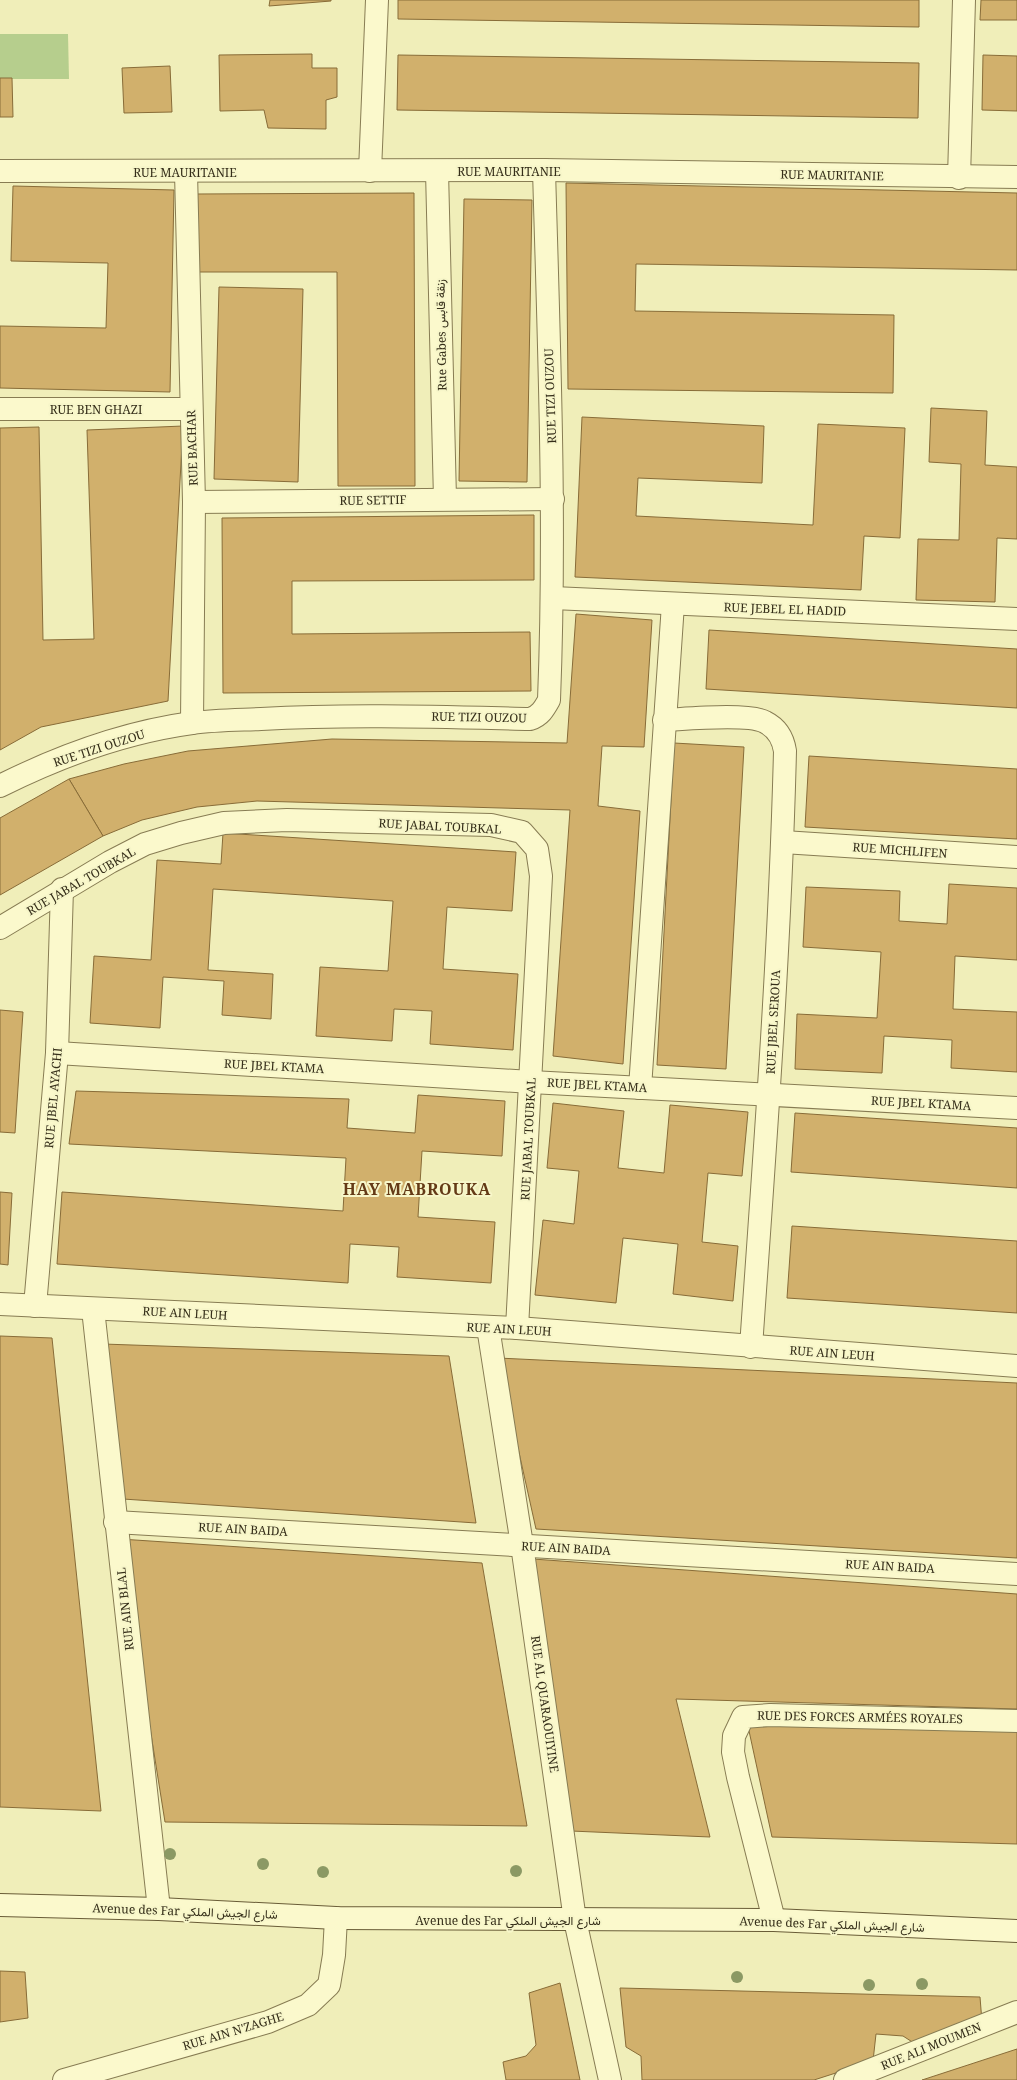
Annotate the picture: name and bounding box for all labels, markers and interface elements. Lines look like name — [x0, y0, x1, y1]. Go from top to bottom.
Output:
street label: RUE MAURITANIE — [457, 163, 561, 180]
street label: RUE MAURITANIE — [133, 164, 237, 181]
street label: RUE MAURITANIE — [780, 166, 884, 184]
street label: Rue Gabes زنقة قابس — [432, 279, 450, 391]
street label: RUE TIZI OUZOU — [540, 348, 560, 444]
street label: RUE BEN GHAZI — [50, 401, 142, 418]
street label: RUE BACHAR — [182, 410, 202, 486]
street label: RUE SETTIF — [339, 491, 407, 509]
street label: RUE JEBEL EL HADID — [723, 598, 847, 620]
street label: RUE TIZI OUZOU — [431, 708, 527, 726]
street label: RUE TIZI OUZOU — [51, 725, 147, 771]
street label: RUE JABAL TOUBKAL — [378, 814, 502, 838]
street label: RUE MICHLIFEN — [852, 838, 948, 862]
street label: RUE JABAL TOUBKAL — [23, 843, 139, 919]
street label: RUE JBEL SEROUA — [762, 969, 784, 1075]
street label: RUE JBEL AYACHI — [40, 1047, 66, 1149]
street label: RUE JBEL KTAMA — [223, 1055, 325, 1077]
street label: RUE JBEL KTAMA — [546, 1074, 648, 1096]
street label: RUE JABAL TOUBKAL — [516, 1077, 540, 1201]
street label: RUE JBEL KTAMA — [870, 1092, 972, 1114]
district label: HAY MABROUKA — [343, 1178, 491, 1200]
street label: RUE AIN LEUH — [142, 1302, 228, 1324]
street label: RUE AIN LEUH — [466, 1318, 552, 1340]
street label: RUE AIN LEUH — [789, 1342, 876, 1364]
street label: RUE AIN BAIDA — [198, 1518, 289, 1540]
street label: RUE AIN BAIDA — [521, 1537, 612, 1559]
street label: RUE AIN BAIDA — [845, 1555, 936, 1577]
street label: RUE AIN BLAL — [112, 1567, 138, 1651]
street label: RUE AL QUARAOUIYINE — [527, 1634, 563, 1774]
street label: RUE DES FORCES ARMÉES ROYALES — [757, 1707, 963, 1727]
street label: Avenue des Far شارع الجيش الملكي — [92, 1899, 278, 1925]
street label: Avenue des Far شارع الجيش الملكي — [415, 1912, 601, 1931]
street label: Avenue des Far شارع الجيش الملكي — [739, 1912, 925, 1938]
street label: RUE AIN N'ZAGHE — [180, 2008, 286, 2054]
street label: RUE ALI MOUMEN — [878, 2018, 984, 2074]

